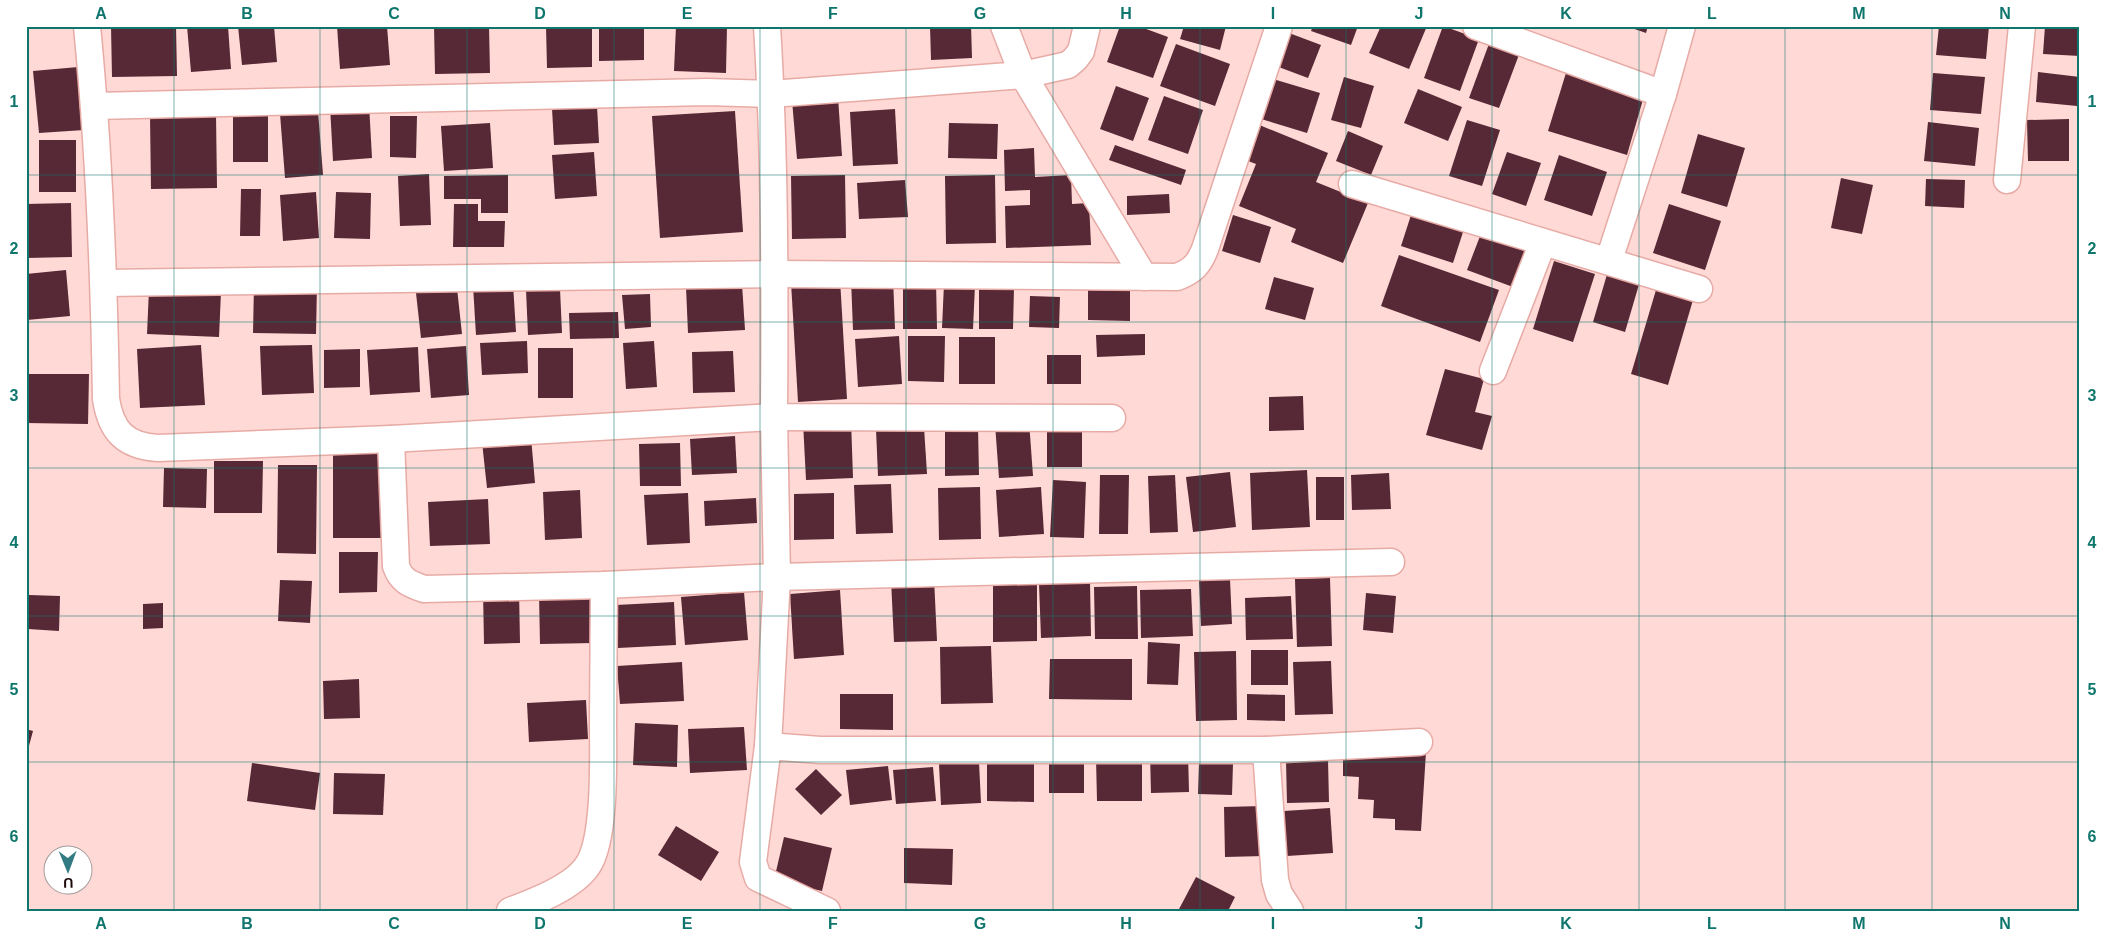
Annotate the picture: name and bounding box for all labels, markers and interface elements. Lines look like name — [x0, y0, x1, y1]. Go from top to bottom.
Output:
text: A — [95, 5, 107, 22]
text: B — [241, 5, 253, 22]
text: C — [388, 5, 400, 22]
text: D — [534, 5, 546, 22]
text: E — [682, 5, 693, 22]
text: F — [828, 5, 838, 22]
text: G — [974, 5, 986, 22]
text: H — [1120, 5, 1132, 22]
text: I — [1271, 5, 1275, 22]
text: J — [1415, 5, 1423, 22]
text: K — [1560, 5, 1572, 22]
text: L — [1707, 5, 1717, 22]
text: M — [1852, 5, 1866, 22]
text: N — [1999, 5, 2011, 22]
text: 1 — [10, 93, 19, 110]
text: 1 — [2088, 93, 2097, 110]
text: 2 — [10, 240, 19, 257]
text: 2 — [2088, 240, 2097, 257]
text: 3 — [10, 387, 19, 404]
text: 3 — [2088, 387, 2097, 404]
text: 4 — [10, 534, 19, 551]
text: 4 — [2088, 534, 2097, 551]
text: 5 — [10, 681, 19, 698]
text: 5 — [2088, 681, 2097, 698]
text: 6 — [10, 828, 19, 845]
text: 6 — [2088, 828, 2097, 845]
north arrow — [42, 844, 92, 894]
text: U — [63, 875, 73, 891]
text: A — [95, 915, 107, 932]
text: B — [241, 915, 253, 932]
text: C — [388, 915, 400, 932]
text: D — [534, 915, 546, 932]
text: E — [682, 915, 693, 932]
text: F — [828, 915, 838, 932]
text: G — [974, 915, 986, 932]
text: H — [1120, 915, 1132, 932]
text: I — [1271, 915, 1275, 932]
text: J — [1415, 915, 1423, 932]
text: K — [1560, 915, 1572, 932]
text: L — [1707, 915, 1717, 932]
text: M — [1852, 915, 1866, 932]
text: N — [1999, 915, 2011, 932]

